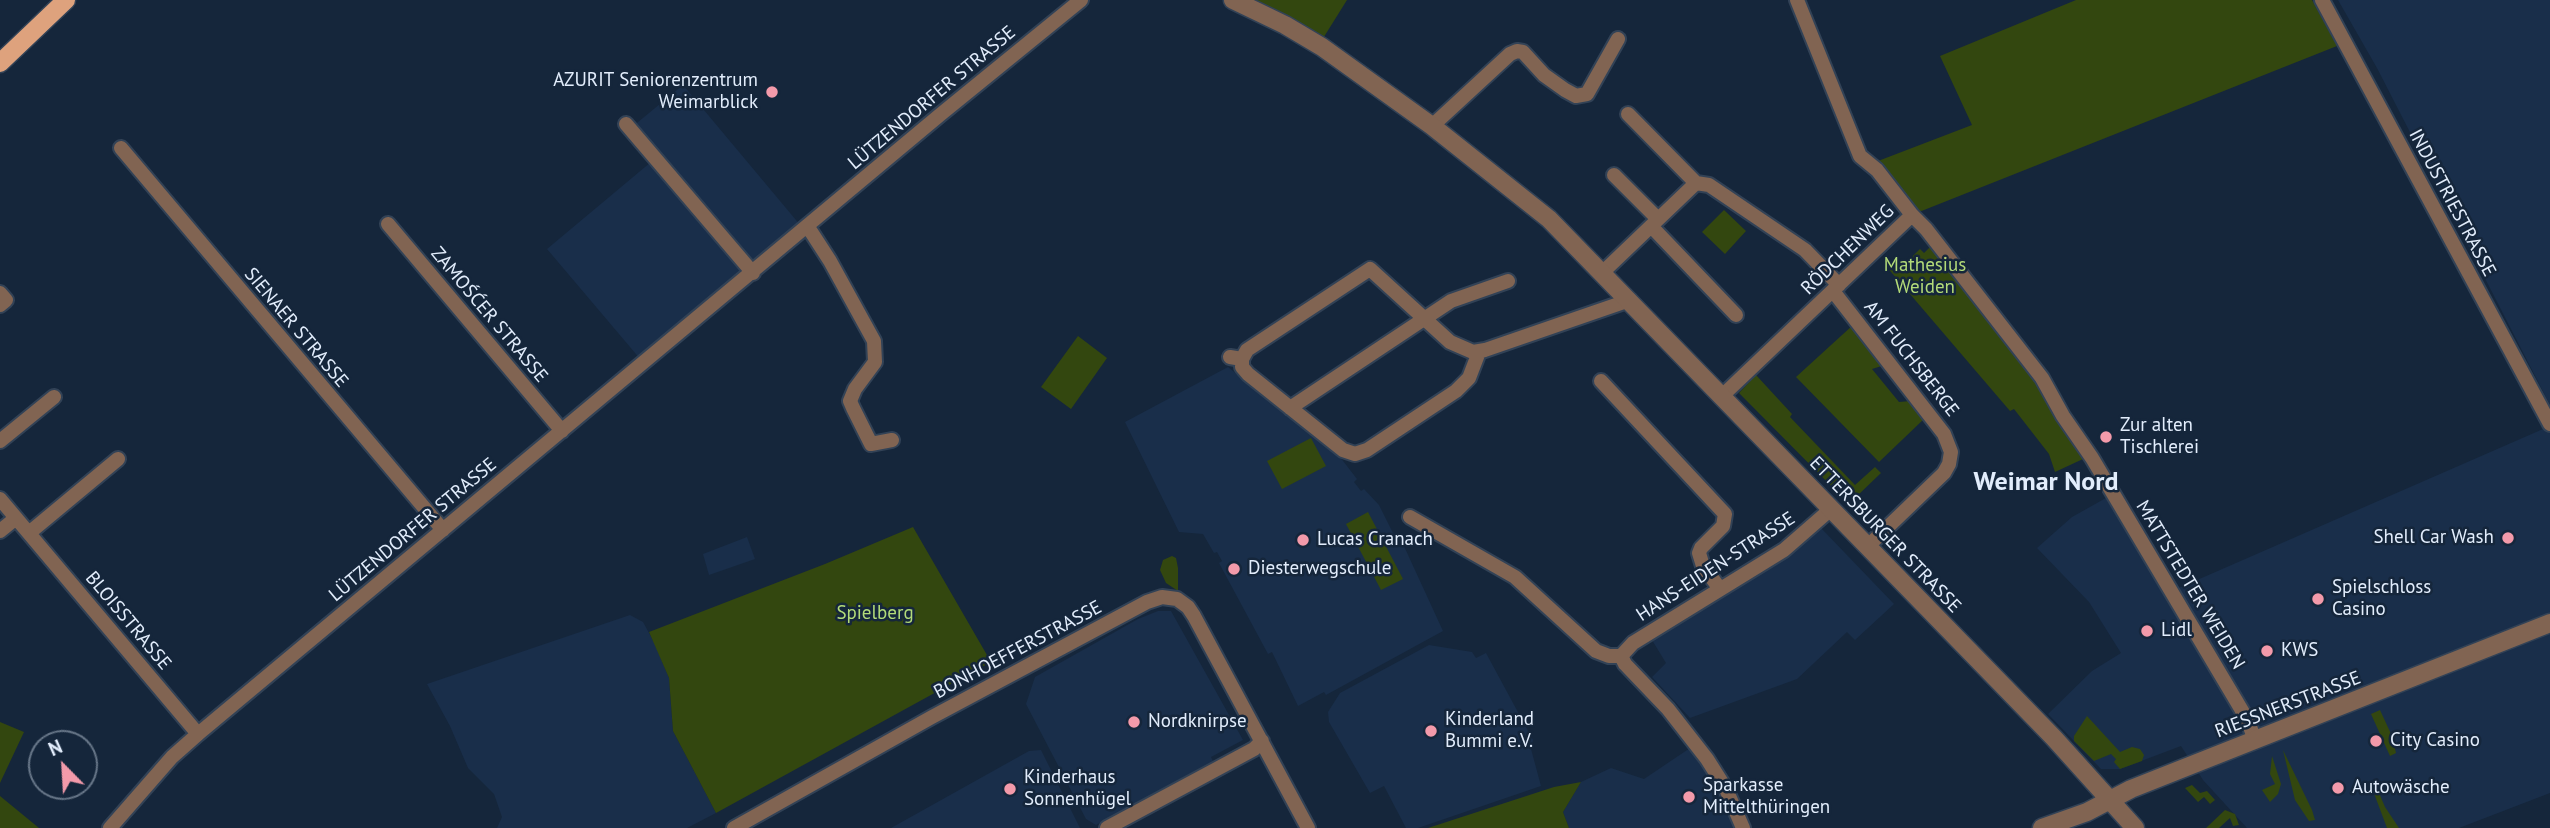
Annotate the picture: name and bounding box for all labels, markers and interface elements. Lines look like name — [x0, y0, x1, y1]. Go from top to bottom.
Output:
street label: LÜTZENDORFER STRASSE — [844, 21, 1020, 175]
place label: AZURIT Seniorenzentrum Weimarblick — [553, 70, 758, 114]
marker: AZURIT Seniorenzentrum Weimarblick — [764, 84, 780, 100]
street label: INDUSTRIESTRASSE — [2404, 125, 2500, 281]
street label: RÖDCHENWEG — [1797, 200, 1899, 300]
street label: ZAMOŚĆER STRASSE — [426, 243, 552, 387]
park label: Mathesius Weiden — [1884, 255, 1966, 299]
street label: SIENAER STRASSE — [239, 264, 353, 392]
street label: AM FUCHSBERGE — [1859, 297, 1963, 421]
place label: Zur alten Tischlerei — [2120, 415, 2199, 459]
marker: Zur alten Tischlerei — [2098, 429, 2114, 445]
street label: ETTERSBURGER STRASSE — [1804, 452, 1966, 618]
street label: LÜTZENDORFER STRASSE — [325, 453, 501, 607]
district label: Weimar Nord — [1974, 467, 2118, 499]
street label: MATTSTEDTER WEIDEN — [2131, 497, 2249, 673]
street label: HANS-EIDEN-STRASSE — [1632, 507, 1800, 627]
place label: Shell Car Wash — [2373, 527, 2494, 549]
place label: Lucas Cranach — [1317, 529, 1433, 551]
marker: Shell Car Wash — [2500, 530, 2516, 546]
marker: Lucas Cranach — [1295, 532, 1311, 548]
place label: Diesterwegschule — [1248, 558, 1391, 580]
marker: Diesterwegschule — [1226, 561, 1242, 577]
street label: BLOISSTRASSE — [80, 567, 176, 675]
place label: Spielschloss Casino — [2332, 577, 2431, 621]
marker: Spielschloss Casino — [2310, 591, 2326, 607]
street label: BONHOEFFERSTRASSE — [930, 596, 1106, 704]
park label: Spielberg — [836, 603, 914, 625]
place label: Lidl — [2161, 620, 2192, 642]
marker: Lidl — [2139, 623, 2155, 639]
place label: KWS — [2281, 640, 2318, 662]
marker: KWS — [2259, 643, 2275, 659]
street label: RIESSNERSTRASSE — [2212, 667, 2364, 743]
place label: Kinderland Bummi e.V. — [1445, 709, 1534, 753]
place label: Nordknirpse — [1148, 711, 1247, 733]
marker: Nordknirpse — [1126, 714, 1142, 730]
marker: Kinderland Bummi e.V. — [1423, 723, 1439, 739]
north arrow — [28, 730, 98, 800]
place label: City Casino — [2390, 730, 2480, 752]
marker: City Casino — [2368, 733, 2384, 749]
text: N — [45, 734, 66, 761]
place label: Kinderhaus Sonnenhügel — [1024, 767, 1131, 811]
place label: Sparkasse Mittelthüringen — [1703, 775, 1830, 819]
place label: Autowäsche — [2352, 777, 2450, 799]
marker: Autowäsche — [2330, 780, 2346, 796]
marker: Kinderhaus Sonnenhügel — [1002, 781, 1018, 797]
marker: Sparkasse Mittelthüringen — [1681, 789, 1697, 805]

